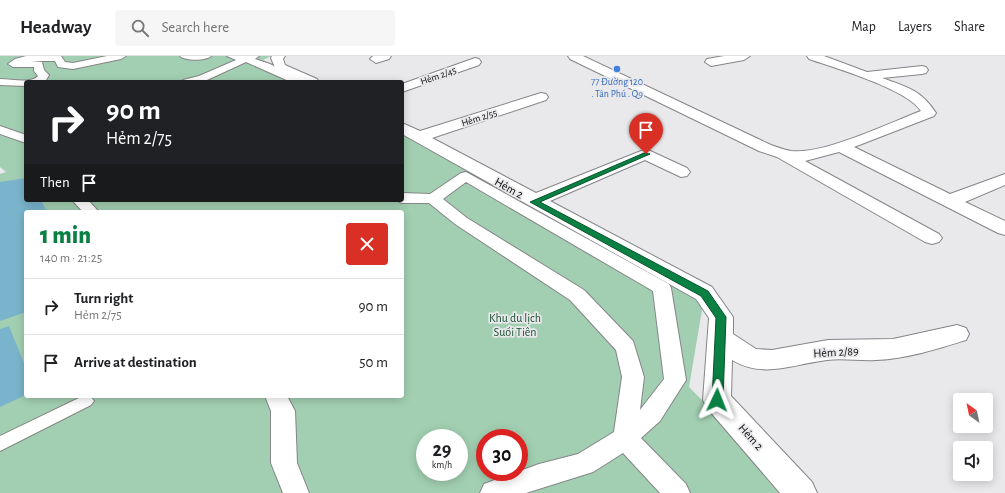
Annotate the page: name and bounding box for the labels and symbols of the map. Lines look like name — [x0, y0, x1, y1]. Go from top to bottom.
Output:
marker: 77 Đường 120 . Tân Phú . Q9 — [612, 64, 622, 74]
street label: Hẻm 2/45 — [419, 65, 458, 87]
place label: 77 Đường 120 . Tân Phú . Q9 — [591, 77, 643, 99]
street label: Hẻm 2/55 — [460, 108, 498, 128]
pin — [629, 113, 663, 154]
street label: Hẻm 2 — [493, 175, 526, 201]
park label: Khu du lịch Suối Tiên — [489, 312, 541, 338]
street label: Hẻm 2/89 — [813, 345, 859, 359]
position arrow — [696, 379, 738, 421]
north arrow — [953, 393, 993, 433]
street label: Hẻm 2 — [736, 422, 766, 453]
speed limit sign: 30 — [476, 429, 528, 481]

